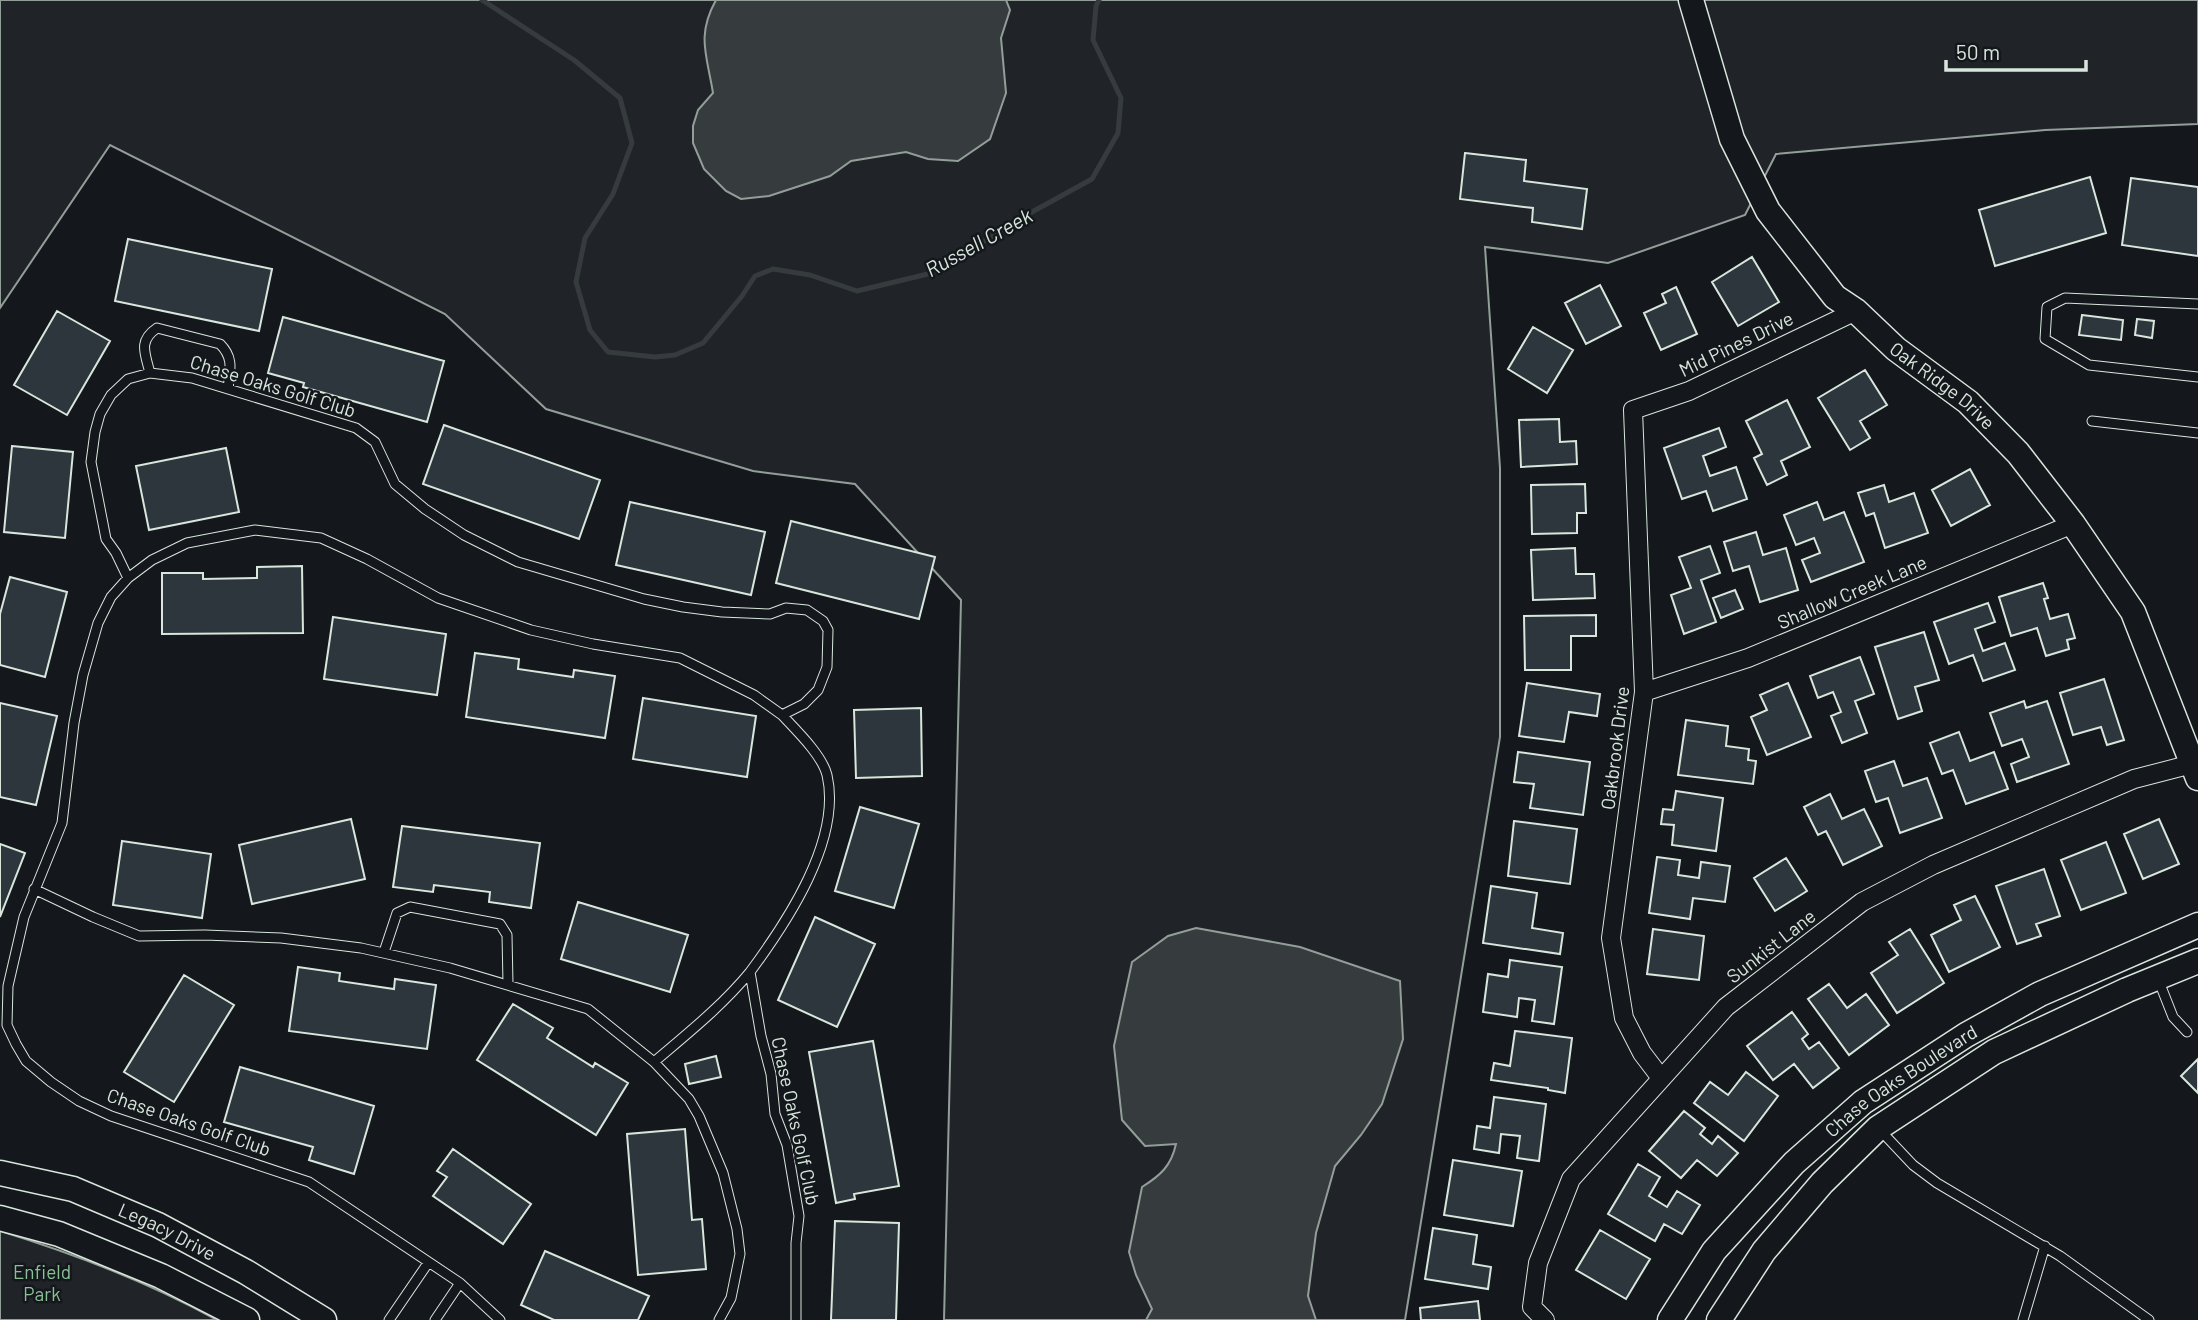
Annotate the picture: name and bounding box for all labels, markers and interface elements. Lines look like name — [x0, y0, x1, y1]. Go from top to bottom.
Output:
scale bar — [1946, 28, 2086, 72]
text: 50 m — [1956, 39, 2000, 64]
water label: Russell Creek — [920, 202, 1037, 281]
street label: Mid Pines Drive — [1675, 306, 1797, 381]
street label: Oak Ridge Drive — [1886, 336, 2000, 434]
street label: Chase Oaks Golf Club — [188, 349, 359, 422]
street label: Shallow Creek Lane — [1774, 550, 1930, 633]
street label: Oakbrook Drive — [1596, 685, 1634, 811]
street label: Sunkist Lane — [1722, 904, 1820, 987]
street label: Chase Oaks Boulevard — [1820, 1019, 1981, 1142]
street label: Chase Oaks Golf Club — [767, 1035, 826, 1207]
street label: Chase Oaks Golf Club — [104, 1083, 274, 1160]
street label: Legacy Drive — [115, 1198, 220, 1265]
park label: Enfield Park — [13, 1260, 71, 1305]

